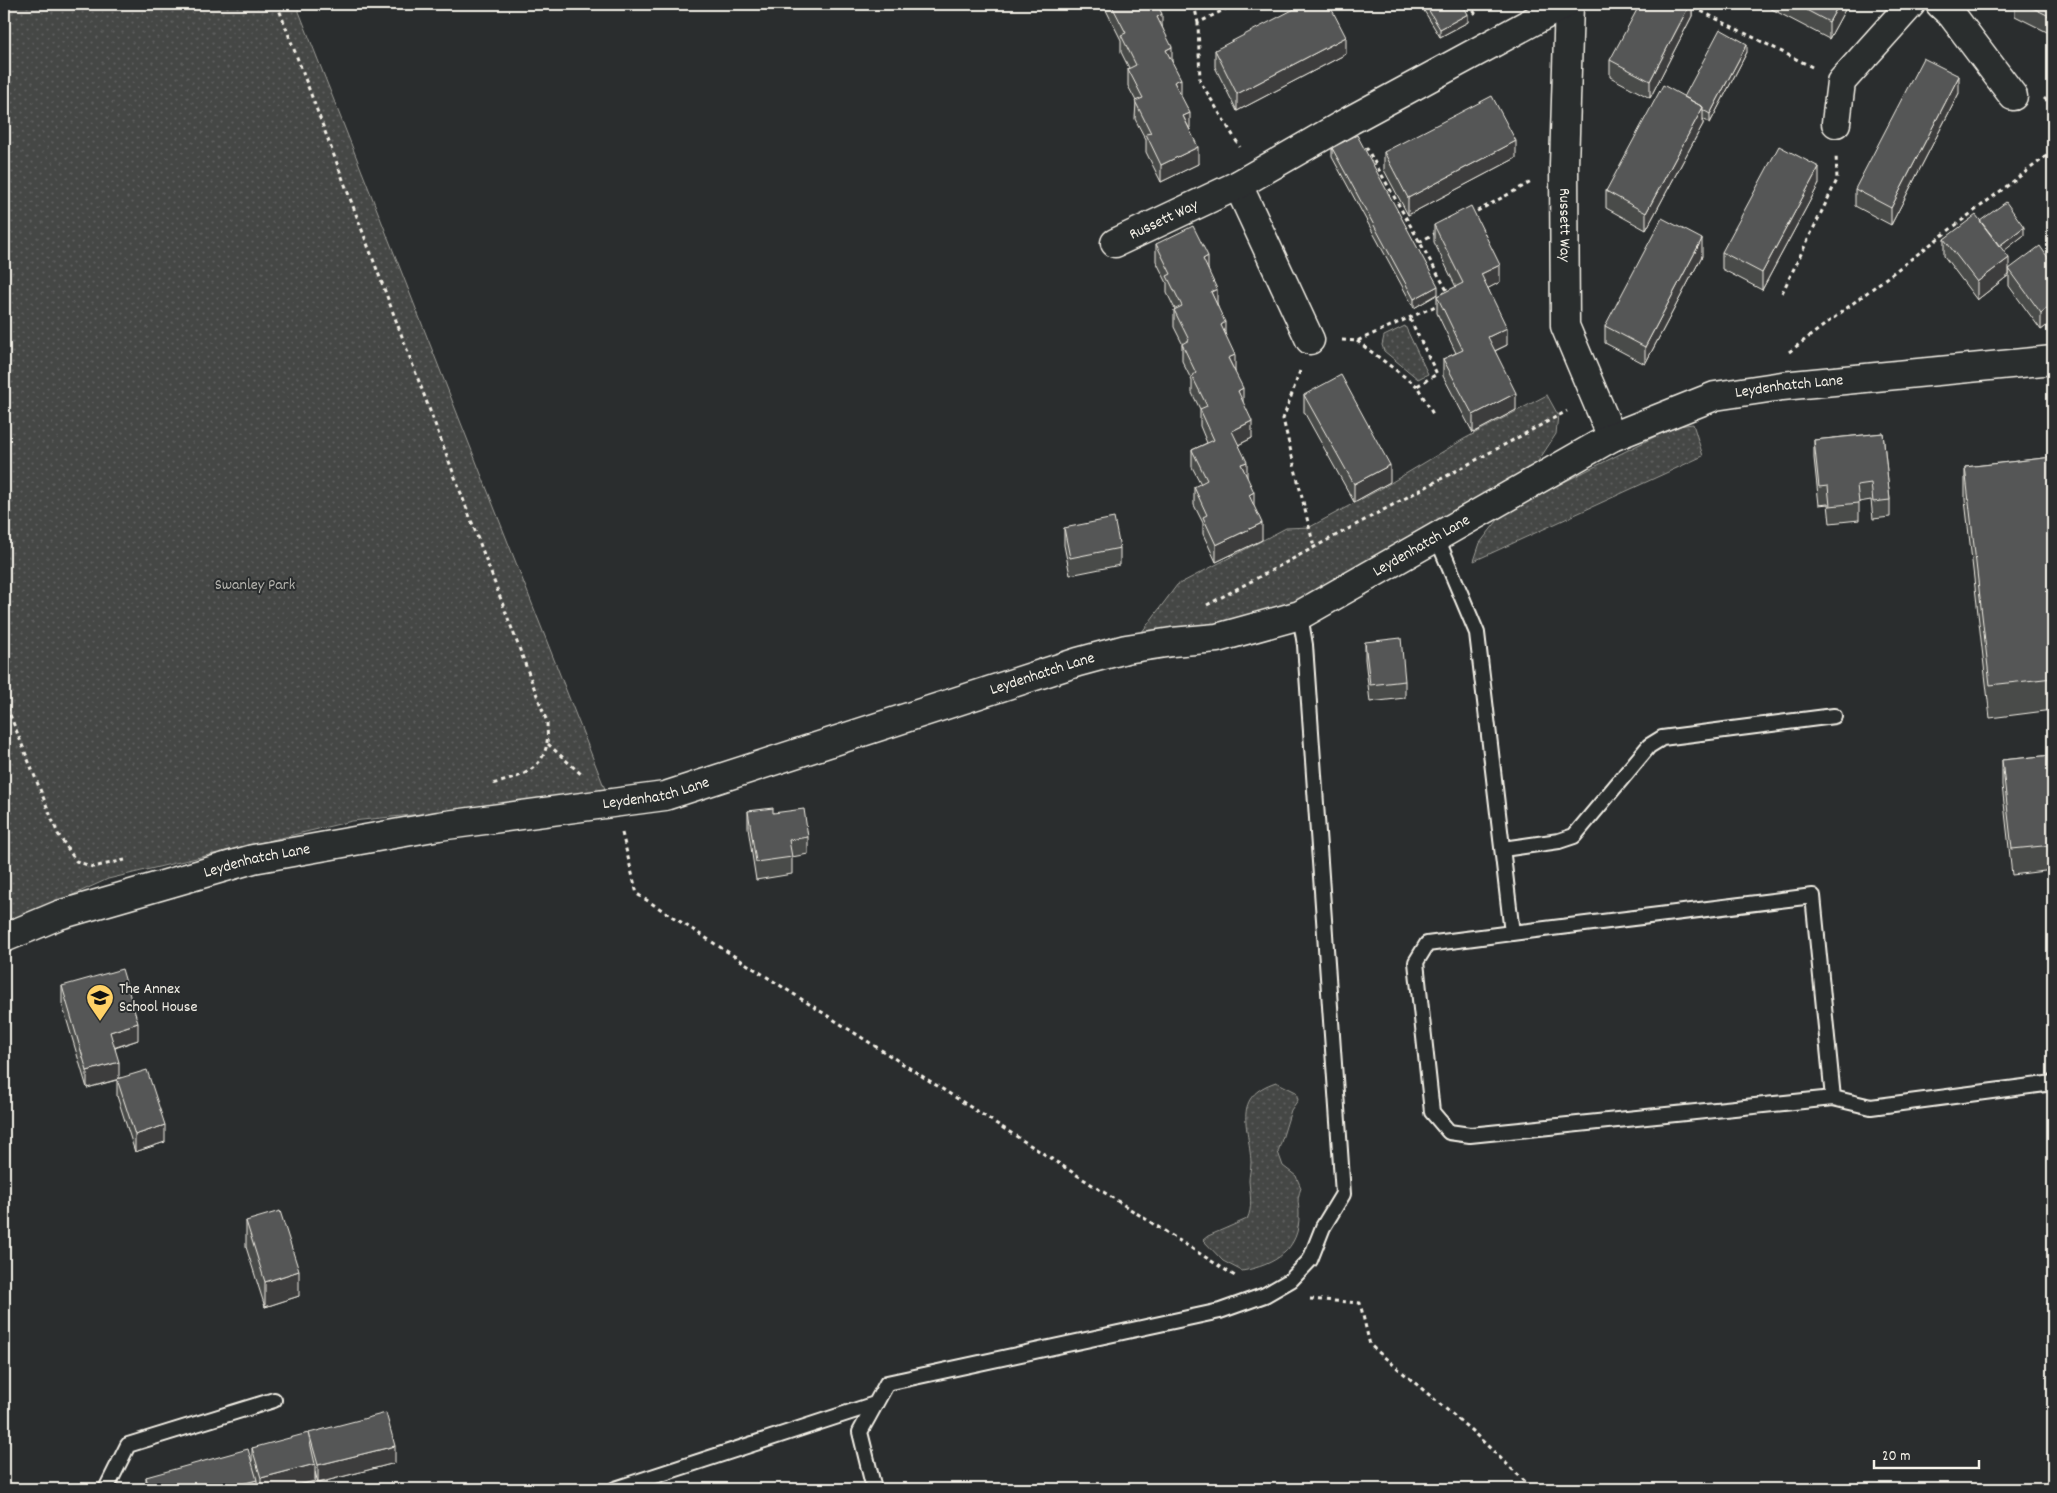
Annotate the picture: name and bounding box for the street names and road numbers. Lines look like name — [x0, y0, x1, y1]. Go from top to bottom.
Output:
street label: Russett Way — [1553, 188, 1576, 262]
street label: Russett Way — [1126, 194, 1203, 246]
street label: Leydenhatch Lane — [1733, 369, 1844, 404]
street label: Leydenhatch Lane — [1369, 509, 1474, 583]
street label: Leydenhatch Lane — [987, 647, 1097, 701]
street label: Leydenhatch Lane — [601, 771, 712, 816]
street label: Leydenhatch Lane — [201, 838, 312, 884]

